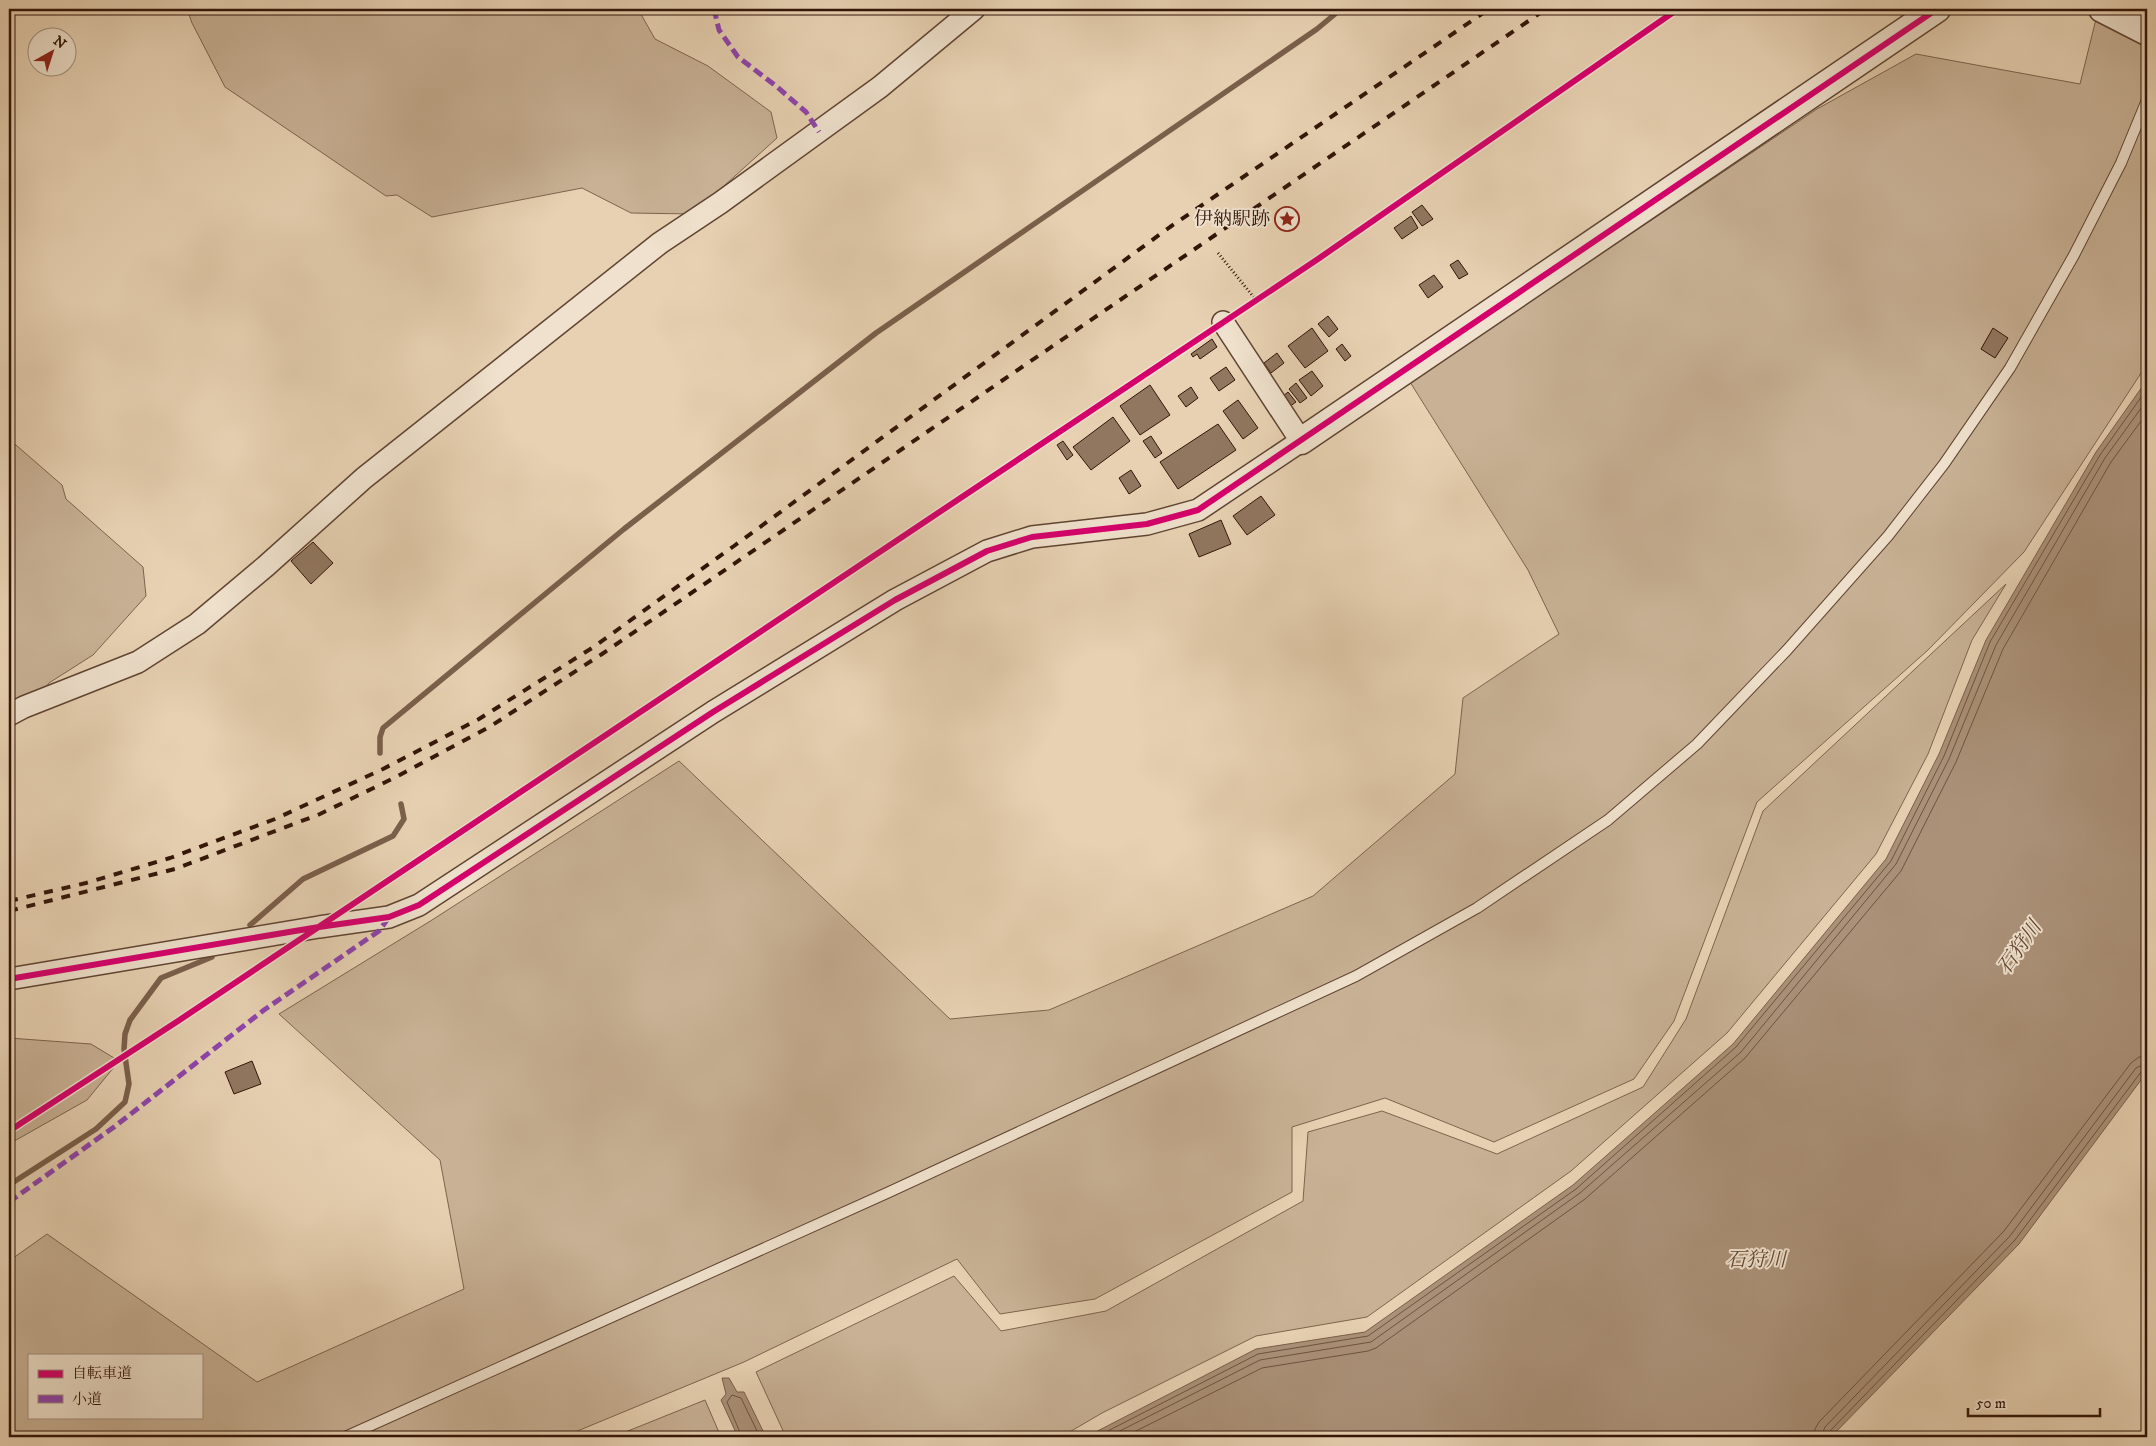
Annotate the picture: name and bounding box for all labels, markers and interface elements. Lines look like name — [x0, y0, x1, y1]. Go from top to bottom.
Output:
north arrow — [28, 28, 78, 78]
text: N — [49, 32, 70, 54]
place icon: 伊納駅跡 — [1274, 206, 1300, 232]
place label: 伊納駅跡 — [1194, 208, 1270, 231]
water label: 石狩川 — [1993, 915, 2049, 980]
water label: 石狩川 — [1726, 1248, 1788, 1273]
legend — [28, 1354, 202, 1418]
text: 自転車道 — [72, 1364, 132, 1383]
scale bar — [1968, 1386, 2101, 1418]
text: 小道 — [72, 1390, 102, 1409]
text: 50 m — [1976, 1394, 2006, 1413]

